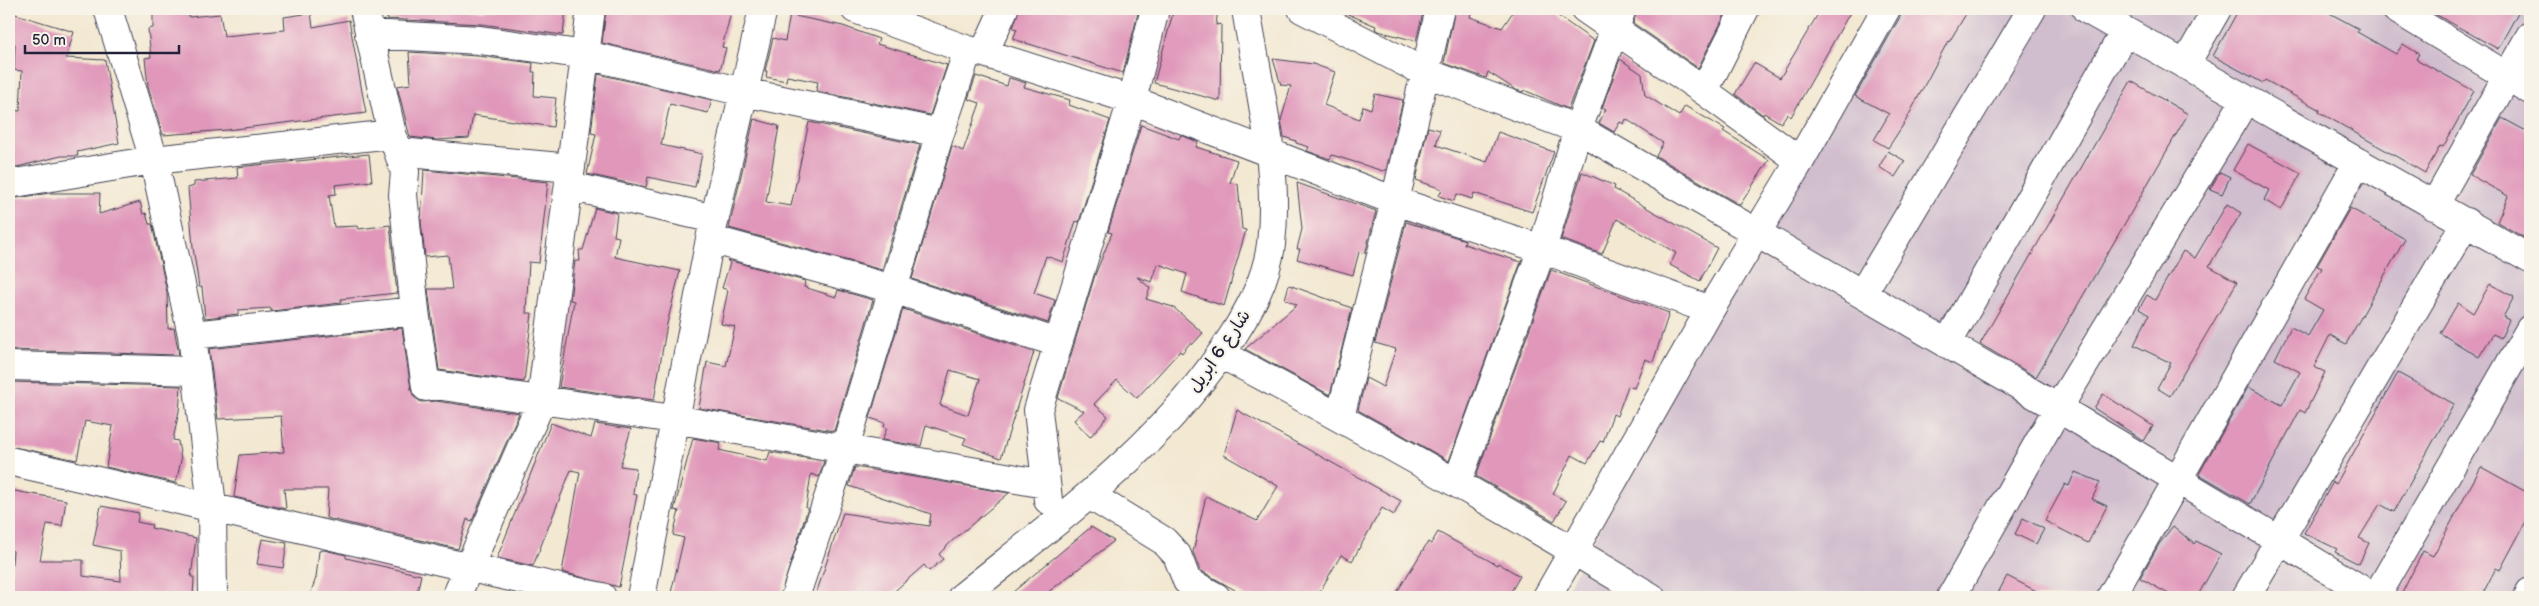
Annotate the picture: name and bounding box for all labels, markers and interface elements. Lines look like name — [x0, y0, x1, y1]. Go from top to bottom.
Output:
scale bar — [25, 22, 179, 54]
text: 50 m — [32, 31, 66, 50]
street label: شارع 6 ابريل — [1184, 306, 1256, 397]

